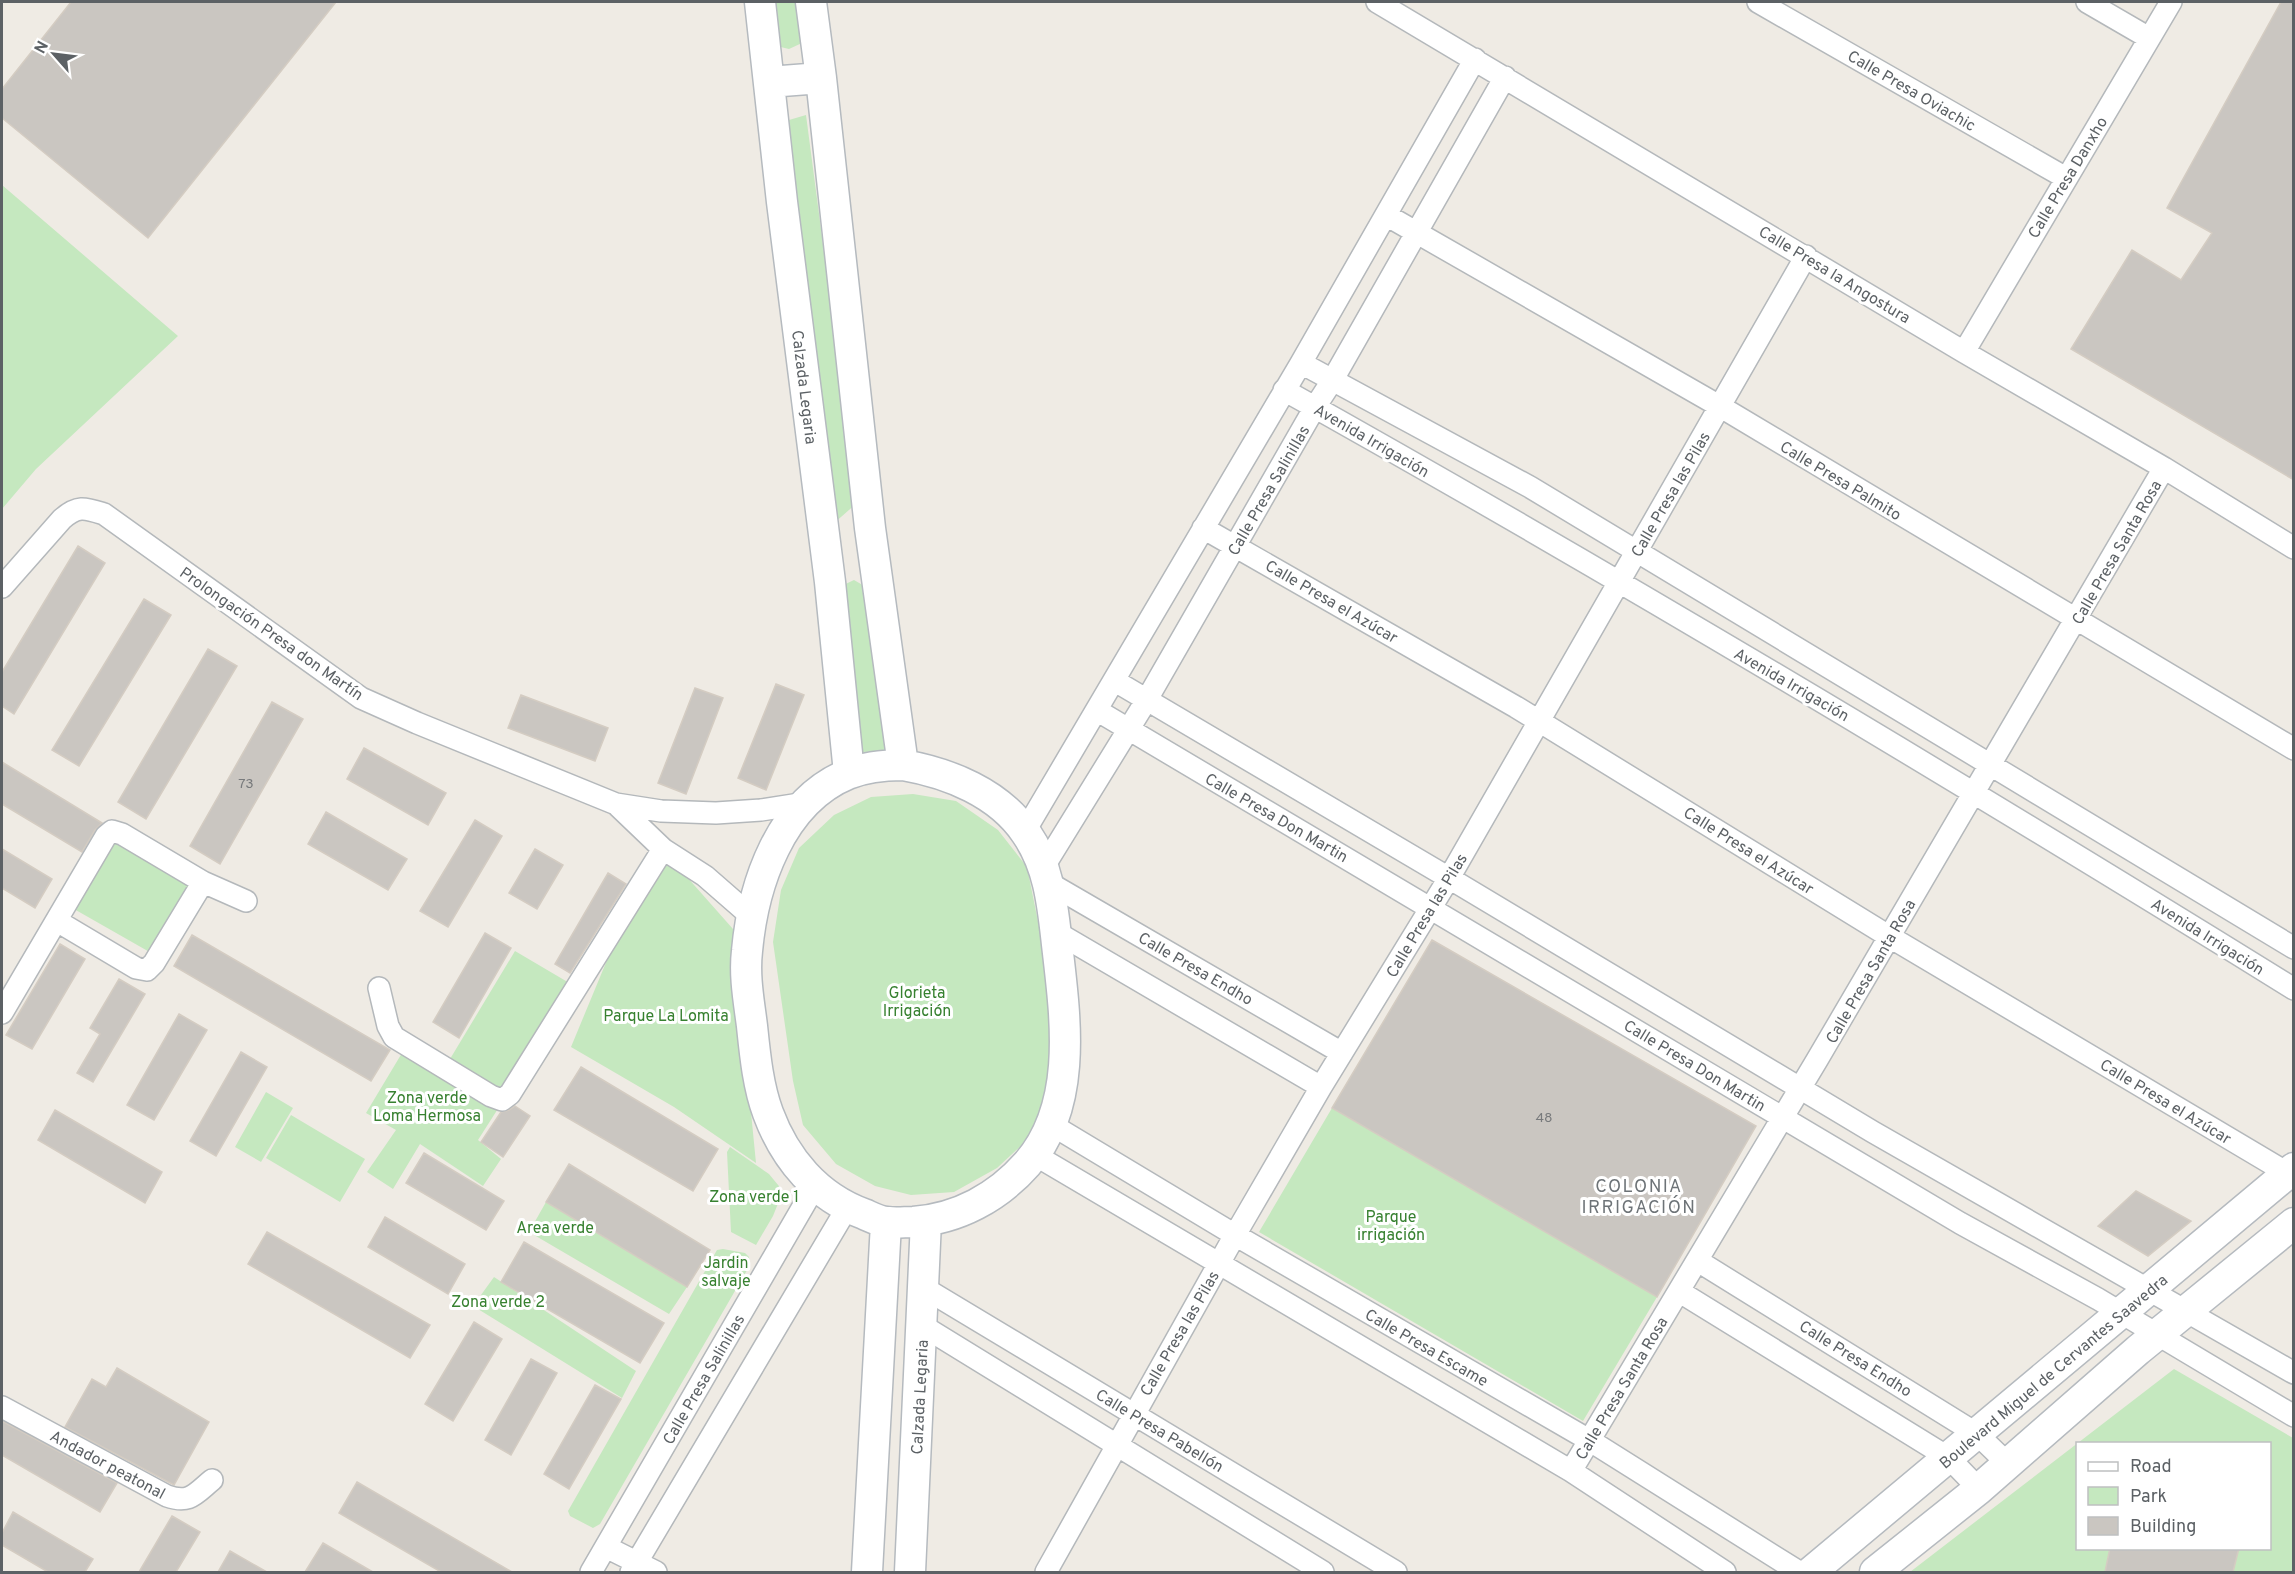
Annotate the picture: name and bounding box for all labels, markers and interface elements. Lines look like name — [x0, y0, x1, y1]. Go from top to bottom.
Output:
north arrow — [24, 24, 84, 84]
text: N — [31, 38, 54, 58]
street label: Calle Presa Oviachic — [1843, 47, 1979, 137]
street label: Calle Presa Danxho — [2025, 114, 2113, 242]
street label: Calle Presa la Angostura — [1755, 222, 1913, 329]
street label: Calzada Legaria — [786, 329, 820, 446]
street label: Avenida Irrigación — [1310, 401, 1432, 483]
street label: Calle Presa Salinillas — [1224, 422, 1315, 560]
street label: Calle Presa las Pilas — [1628, 429, 1716, 561]
street label: Calle Presa Palmito — [1776, 438, 1904, 526]
street label: Calle Presa Santa Rosa — [2068, 477, 2167, 629]
street label: Calle Presa el Azúcar — [1261, 557, 1401, 649]
street label: Prolongación Presa don Martín — [175, 563, 367, 706]
street label: Avenida Irrigación — [1730, 645, 1852, 727]
street label: Calle Presa Don Martin — [1201, 770, 1351, 868]
house number: 73 — [238, 776, 254, 793]
street label: Calle Presa el Azúcar — [1679, 803, 1817, 900]
street label: Calle Presa las Pilas — [1383, 850, 1473, 982]
street label: Avenida Irrigación — [2147, 895, 2267, 981]
street label: Calle Presa Santa Rosa — [1822, 896, 1921, 1048]
street label: Calle Presa Endho — [1134, 929, 1256, 1011]
park label: Glorieta Irrigación — [883, 984, 951, 1022]
park label: Parque La Lomita — [603, 1007, 729, 1027]
street label: Calle Presa Don Martin — [1619, 1016, 1769, 1117]
street label: Calle Presa el Azúcar — [2096, 1056, 2234, 1150]
park label: Zona verde Loma Hermosa — [373, 1089, 481, 1127]
house number: 48 — [1535, 1110, 1553, 1127]
district label: COLONIA IRRIGACIÓN — [1582, 1176, 1696, 1220]
park label: Zona verde 1 — [709, 1188, 799, 1208]
park label: Parque irrigación — [1357, 1208, 1425, 1246]
park label: Area verde — [516, 1219, 594, 1239]
park label: Jardin salvaje — [701, 1254, 751, 1292]
street label: Calle Presa las Pilas — [1137, 1268, 1225, 1400]
street label: Boulevard Miguel de Cervantes Saavedra — [1936, 1271, 2173, 1474]
park label: Zona verde 2 — [451, 1293, 545, 1313]
street label: Calle Presa Escame — [1361, 1305, 1491, 1392]
street label: Calle Presa Salinillas — [659, 1311, 750, 1449]
street label: Calle Presa Santa Rosa — [1572, 1314, 1673, 1464]
street label: Calle Presa Endho — [1795, 1317, 1915, 1402]
street label: Calzada Legaria — [908, 1339, 934, 1455]
street label: Calle Presa Pabellón — [1091, 1386, 1227, 1478]
street label: Andador peatonal — [46, 1427, 168, 1505]
legend — [2076, 1442, 2271, 1550]
text: Road — [2130, 1456, 2172, 1479]
text: Park — [2130, 1486, 2167, 1509]
text: Building — [2130, 1516, 2196, 1539]

